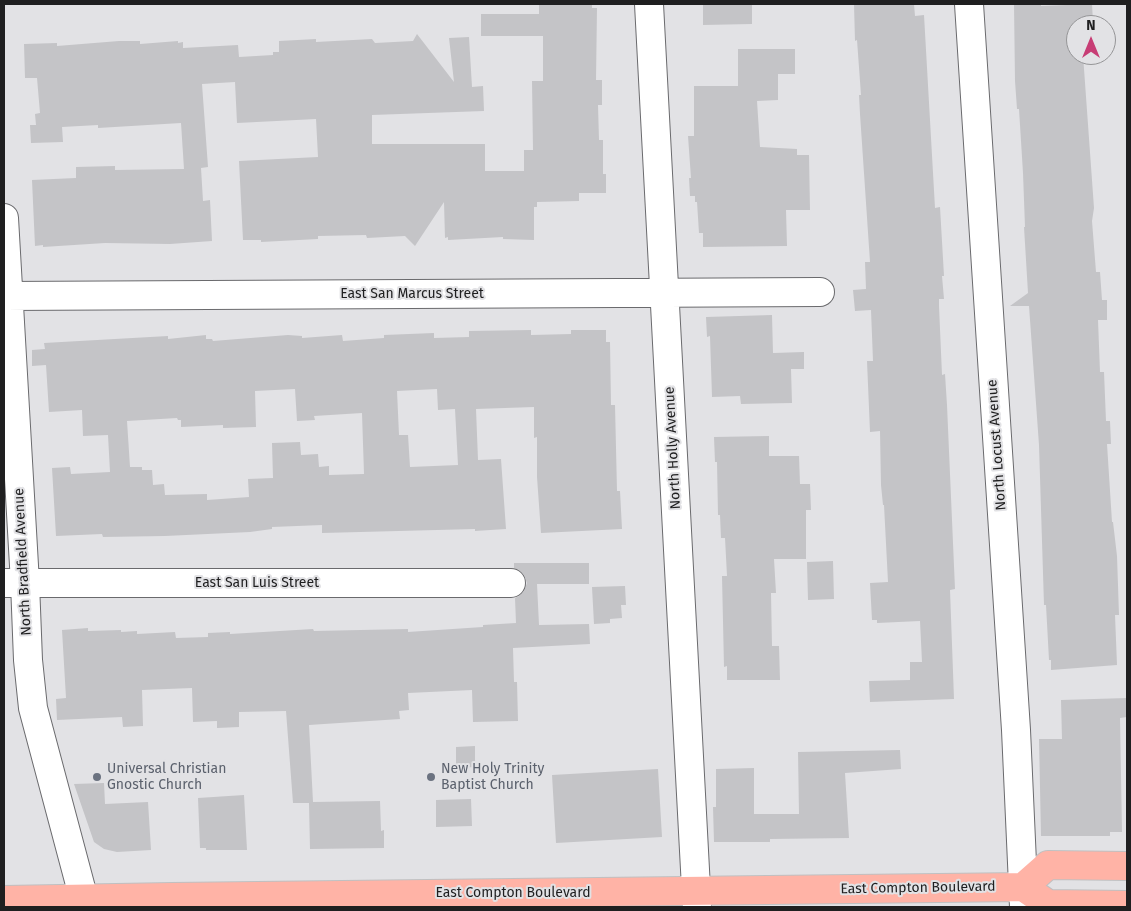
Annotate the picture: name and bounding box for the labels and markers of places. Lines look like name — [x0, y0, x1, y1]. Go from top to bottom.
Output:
place label: Universal Christian Gnostic Church — [107, 761, 226, 794]
place label: New Holy Trinity Baptist Church — [441, 761, 544, 794]
marker: Universal Christian Gnostic Church — [91, 771, 103, 783]
marker: New Holy Trinity Baptist Church — [425, 771, 437, 783]

